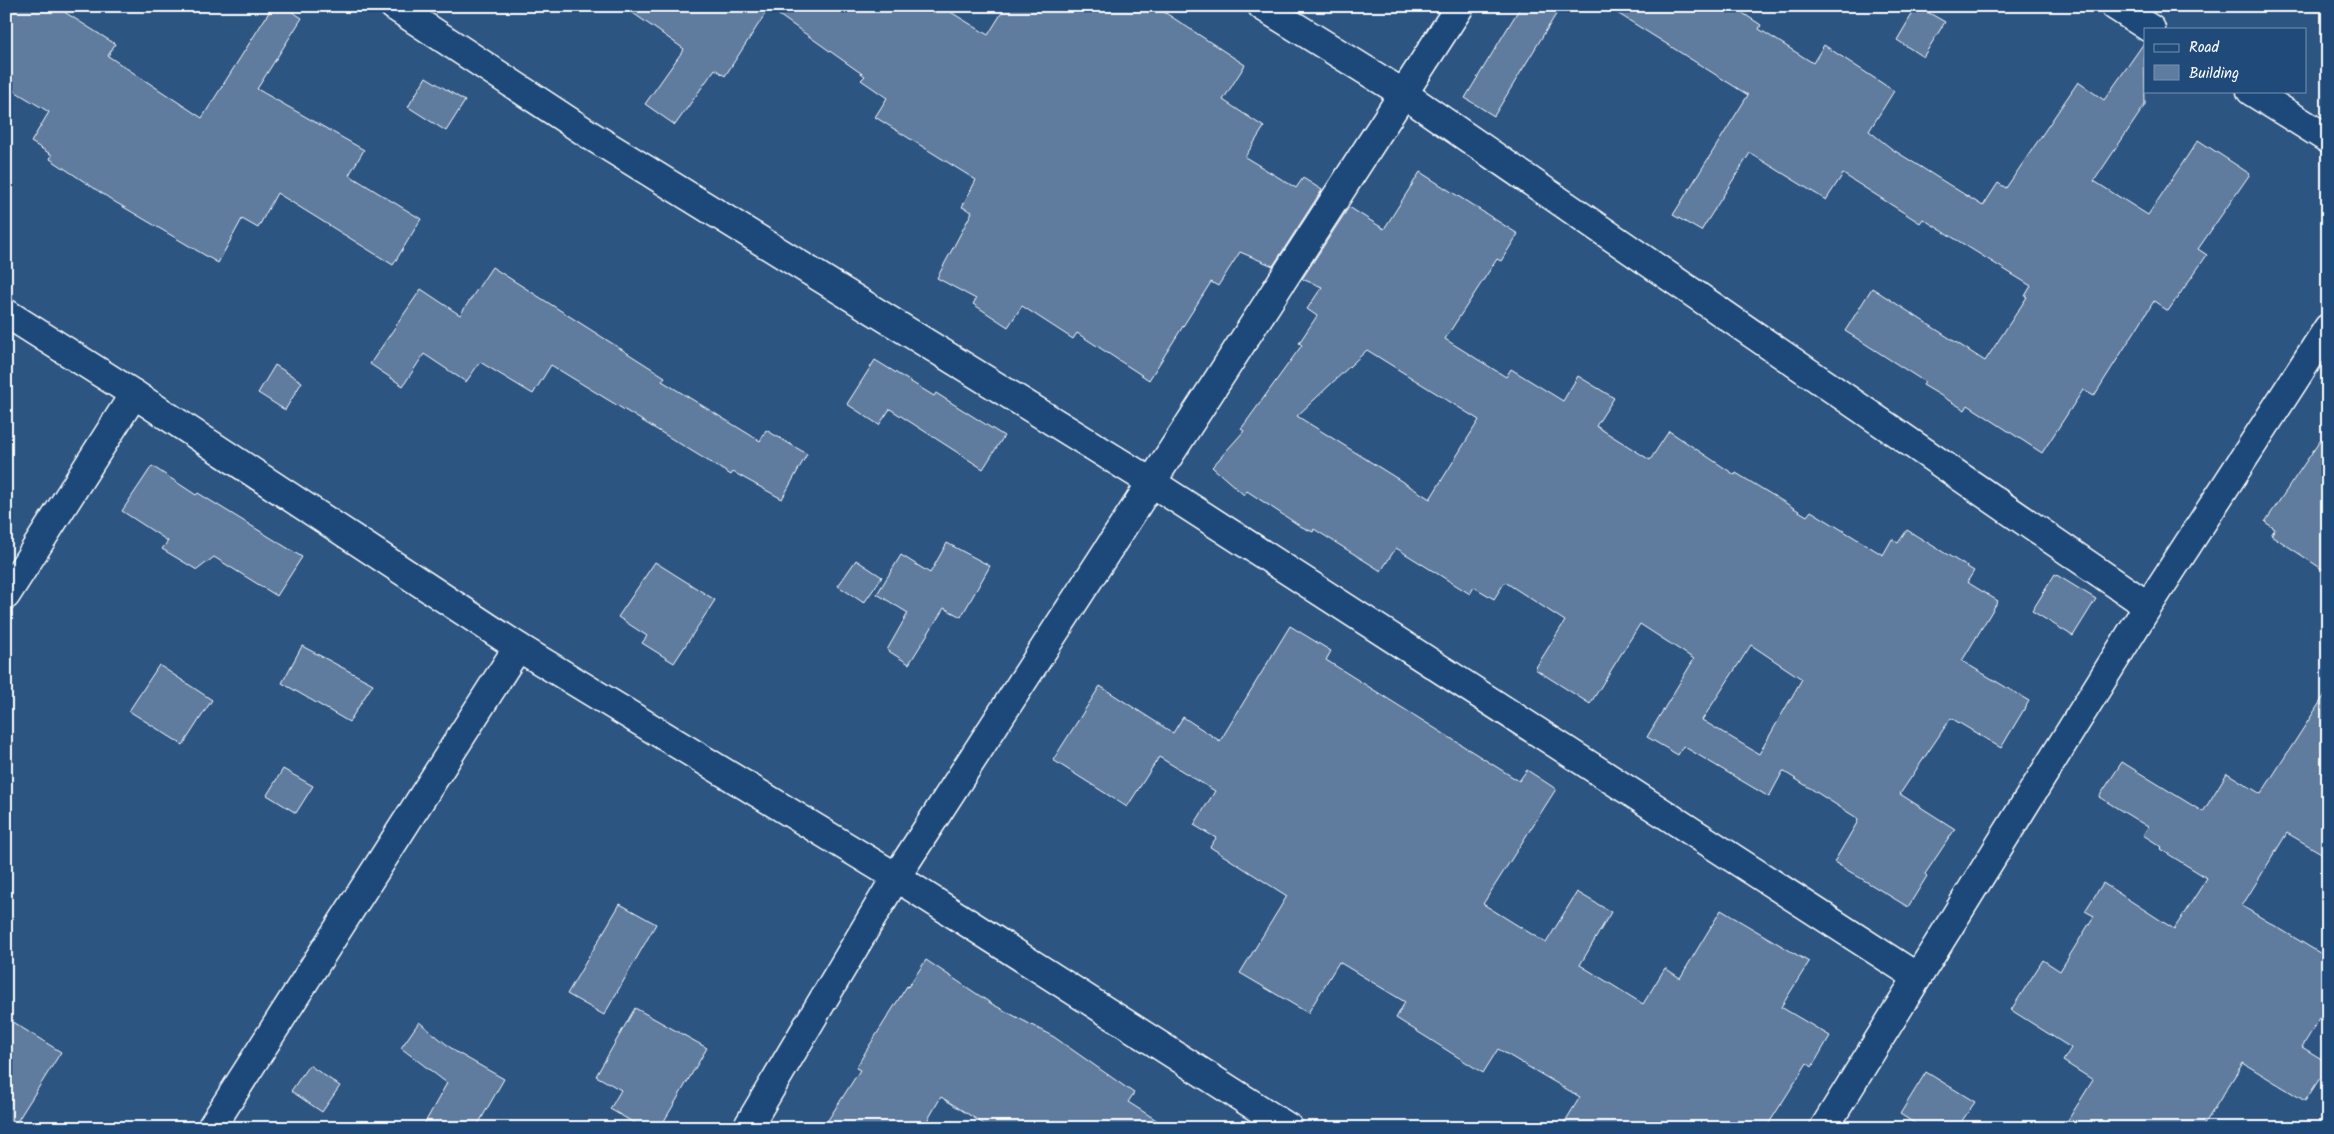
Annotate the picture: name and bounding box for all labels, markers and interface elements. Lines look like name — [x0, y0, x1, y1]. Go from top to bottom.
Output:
legend — [2144, 28, 2306, 92]
text: Road — [2189, 36, 2220, 60]
text: Building — [2189, 62, 2239, 86]

